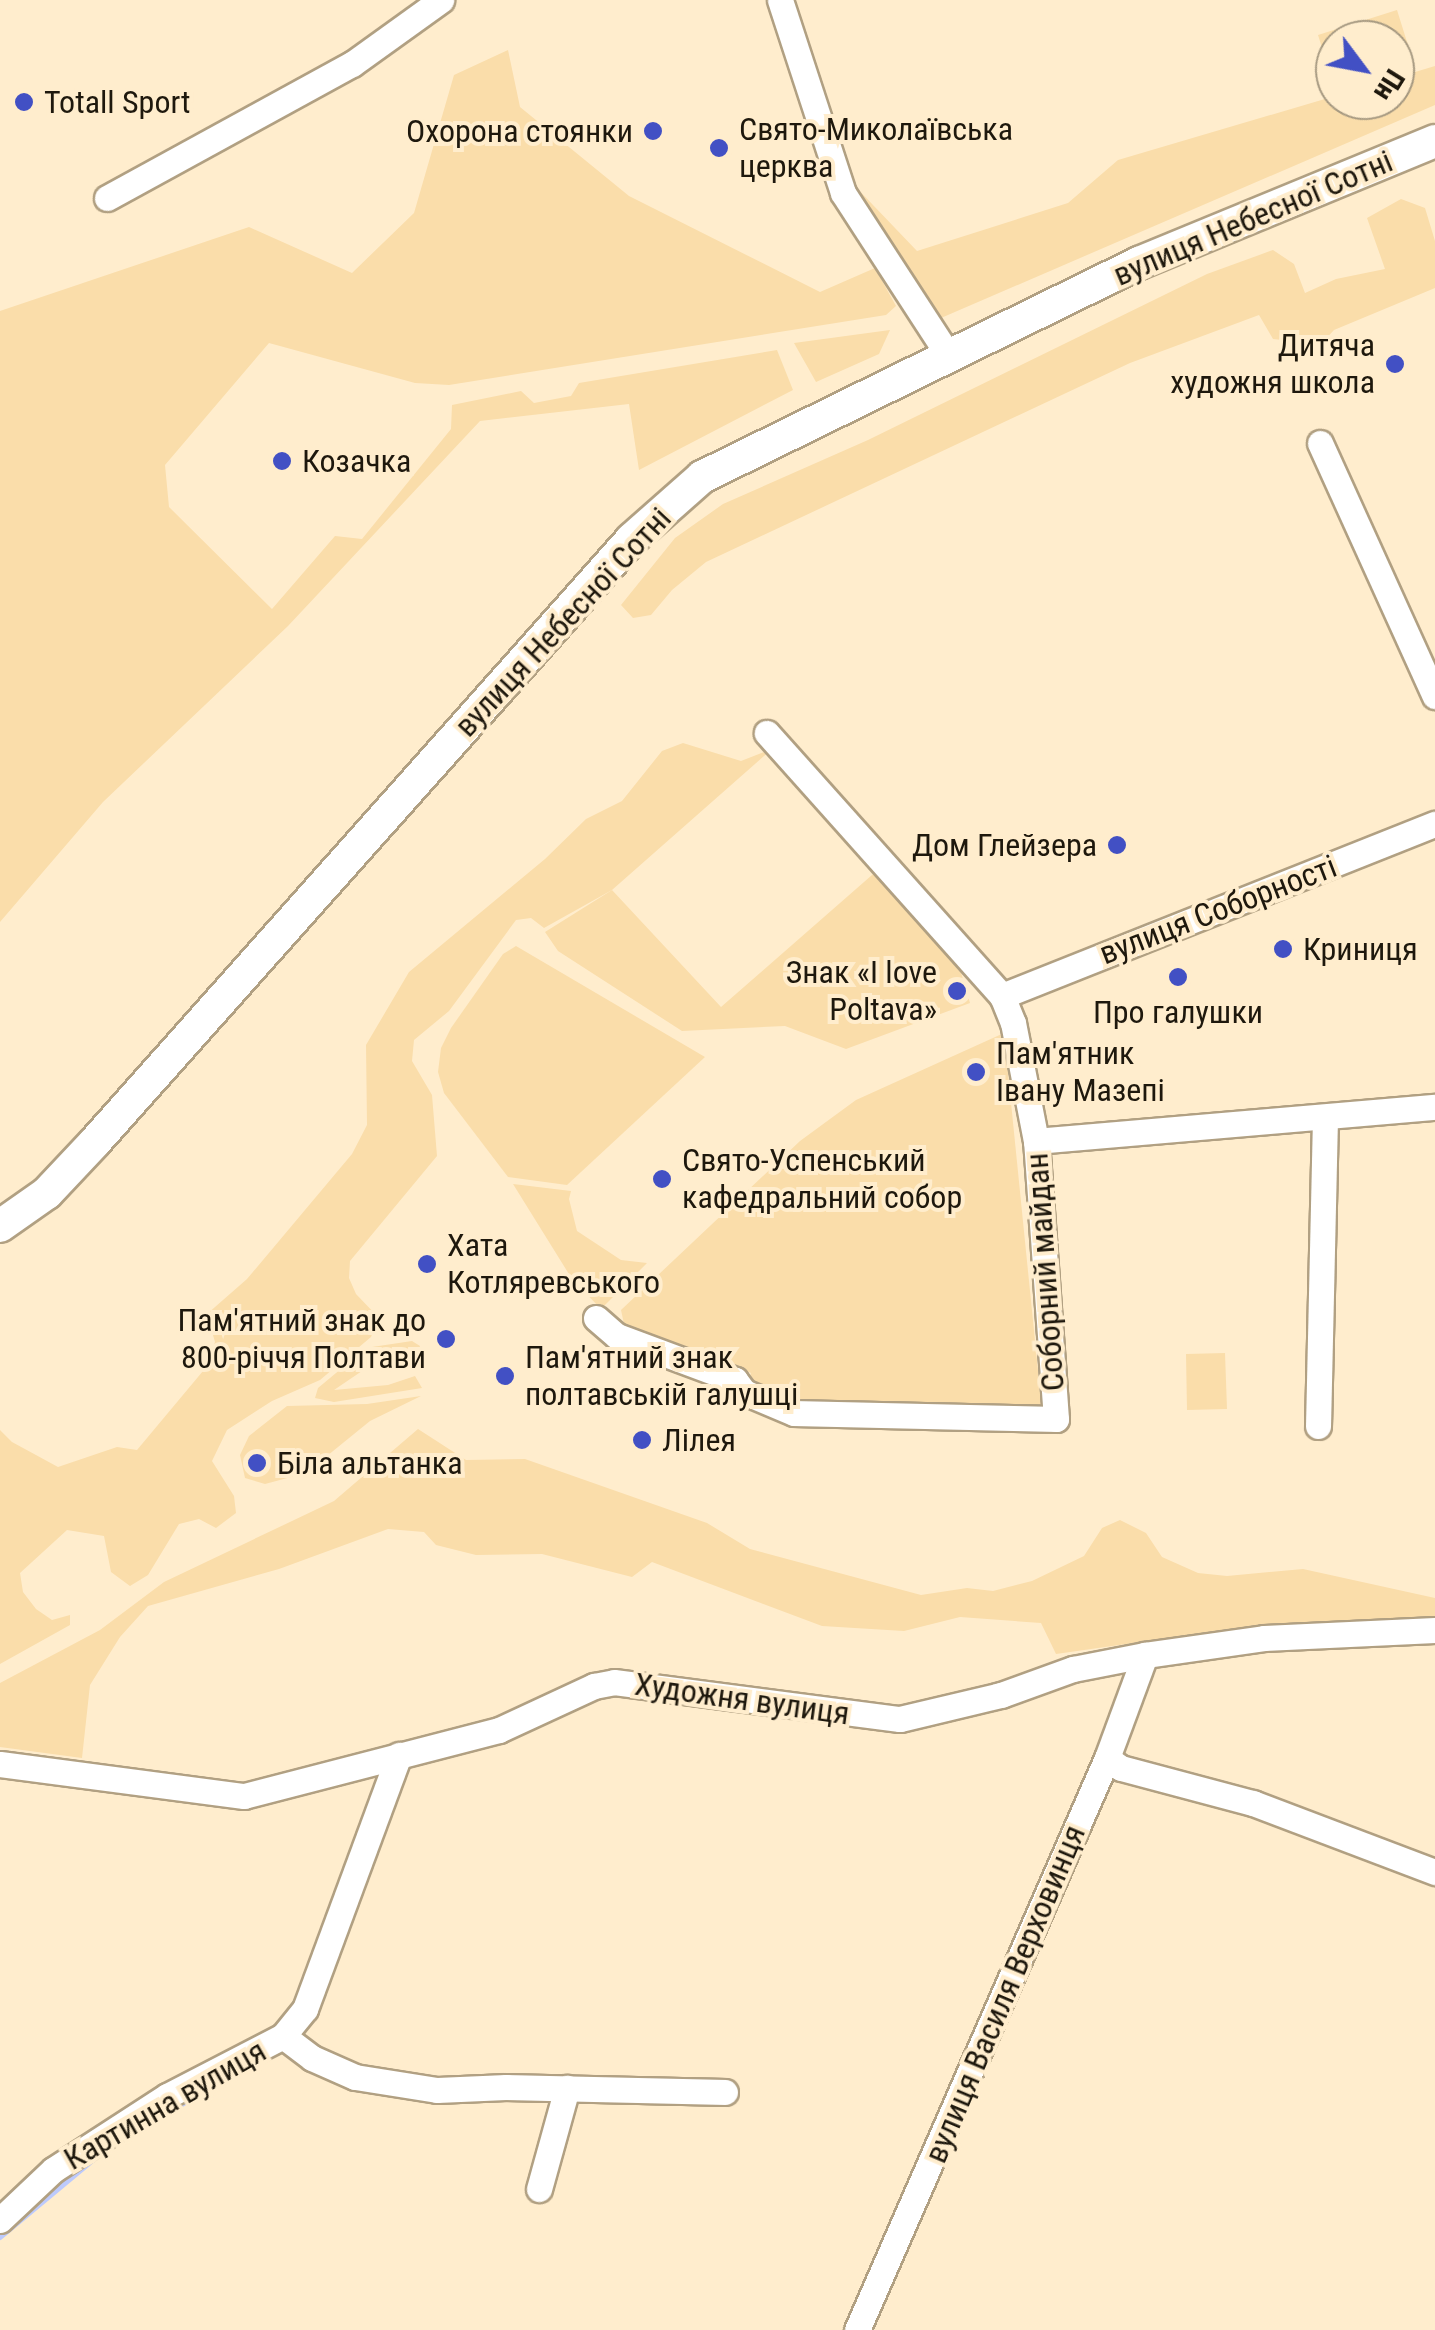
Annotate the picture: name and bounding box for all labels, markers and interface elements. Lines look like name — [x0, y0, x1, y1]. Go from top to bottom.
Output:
north arrow — [1315, 20, 1415, 120]
text: Пн — [1367, 63, 1411, 107]
place label: Totall Sport — [44, 83, 190, 121]
marker: Totall Sport — [13, 91, 35, 113]
place label: Свято-Миколаївська церква — [739, 111, 1013, 186]
place label: Охорона стоянки — [406, 112, 633, 150]
marker: Охорона стоянки — [642, 120, 664, 142]
marker: Свято-Миколаївська церква — [708, 137, 730, 159]
street label: вулиця Небесної Сотні — [1108, 142, 1398, 294]
place label: Дитяча художня школа — [1170, 327, 1375, 402]
marker: Дитяча художня школа — [1384, 353, 1406, 375]
place label: Козачка — [302, 442, 411, 480]
marker: Козачка — [271, 450, 293, 472]
street label: вулиця Небесної Сотні — [447, 499, 679, 745]
place label: Дом Глейзера — [912, 826, 1097, 864]
marker: Дом Глейзера — [1106, 834, 1128, 856]
street label: вулиця Соборності — [1094, 847, 1342, 973]
place label: Криниця — [1303, 930, 1418, 968]
marker: Криниця — [1272, 938, 1294, 960]
place label: Знак «I love Poltava» — [786, 954, 937, 1029]
marker: Про галушки — [1167, 966, 1189, 988]
marker: Знак «I love Poltava» — [946, 980, 968, 1002]
place label: Про галушки — [1093, 993, 1263, 1031]
place label: Пам'ятник Івану Мазепі — [996, 1035, 1165, 1110]
marker: Пам'ятник Івану Мазепі — [965, 1061, 987, 1083]
place label: Свято-Успенський кафедральний собор — [682, 1142, 962, 1217]
street label: Соборний майдан — [1018, 1152, 1072, 1392]
marker: Свято-Успенський кафедральний собор — [651, 1168, 673, 1190]
place label: Хата Котляревського — [447, 1227, 660, 1302]
marker: Хата Котляревського — [416, 1253, 438, 1275]
place label: Пам'ятний знак до 800-річчя Полтави — [177, 1302, 426, 1377]
marker: Пам'ятний знак до 800-річчя Полтави — [435, 1328, 457, 1350]
place label: Пам'ятний знак полтавській галушці — [525, 1339, 798, 1414]
marker: Пам'ятний знак полтавській галушці — [494, 1365, 516, 1387]
place label: Лілея — [662, 1421, 736, 1459]
marker: Лілея — [631, 1429, 653, 1451]
place label: Біла альтанка — [277, 1444, 462, 1482]
marker: Біла альтанка — [246, 1452, 268, 1474]
street label: Художня вулиця — [632, 1665, 852, 1733]
street label: вулиця Василя Верховинця — [916, 1819, 1094, 2169]
street label: Картинна вулиця — [57, 2032, 273, 2178]

